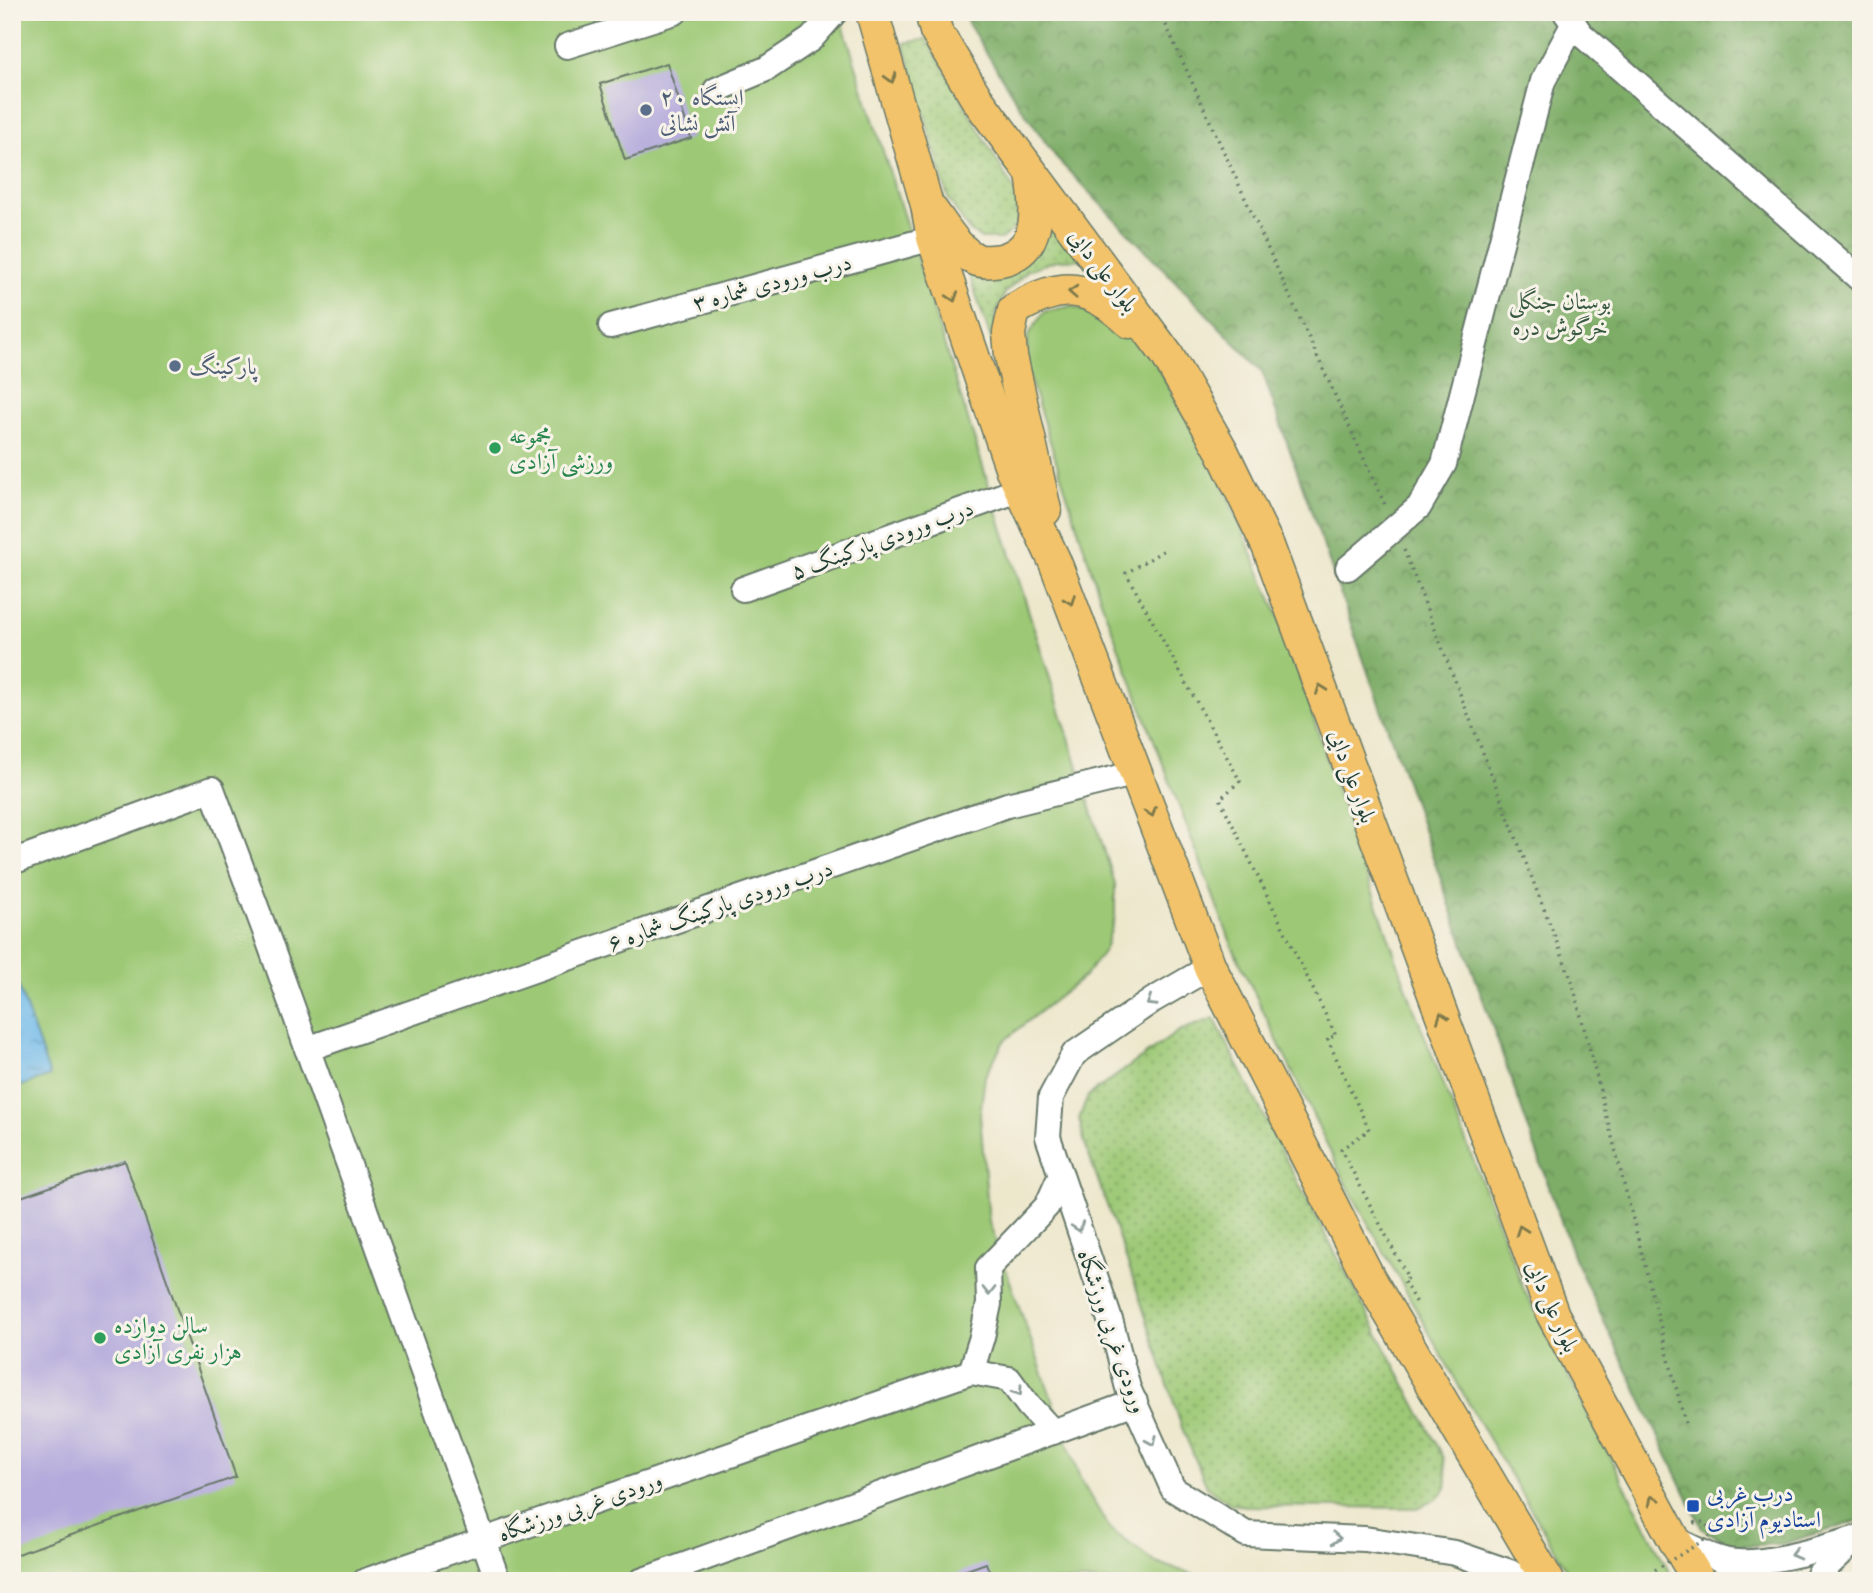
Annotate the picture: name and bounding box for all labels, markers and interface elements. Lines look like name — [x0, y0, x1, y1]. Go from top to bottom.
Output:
one-way arrow — [882, 72, 897, 84]
place label: ایستگاه ۲۰ آتش نشانی — [660, 83, 744, 139]
marker: ایستگاه ۲۰ آتش نشانی — [638, 102, 654, 118]
street label: بلوار علی دایی — [1060, 223, 1144, 320]
street label: درب ورودی شماره ۳ — [690, 248, 855, 317]
one-way arrow — [1067, 285, 1078, 300]
park label: بوستان جنگلی خرگوش دره — [1509, 287, 1611, 342]
one-way arrow — [945, 290, 959, 302]
place label: پارکینگ — [189, 352, 259, 383]
marker: پارکینگ — [167, 358, 183, 374]
place label: مجموعه ورزشی آزادی — [509, 422, 613, 478]
marker: مجموعه ورزشی آزادی — [487, 440, 503, 456]
street label: درب ورودی پارکینگ ۵ — [787, 493, 978, 588]
one-way arrow — [1062, 593, 1076, 605]
one-way arrow — [1315, 683, 1329, 695]
street label: بلوار علی دایی — [1319, 725, 1382, 828]
one-way arrow — [1143, 806, 1157, 818]
street label: درب ورودی پارکینگ شماره ۶ — [604, 853, 837, 960]
one-way arrow — [1146, 993, 1159, 1006]
one-way arrow — [1437, 1012, 1451, 1024]
one-way arrow — [1070, 1220, 1084, 1232]
one-way arrow — [1516, 1225, 1530, 1237]
street label: ورودی غربی ورزشگاه — [1070, 1245, 1154, 1417]
street label: بلوار علی دایی — [1517, 1256, 1585, 1358]
one-way arrow — [981, 1286, 997, 1296]
place label: سالن دوازده هزار نفری آزادی — [114, 1312, 242, 1366]
marker: سالن دوازده هزار نفری آزادی — [92, 1330, 108, 1346]
one-way arrow — [1010, 1383, 1022, 1396]
one-way arrow — [1144, 1434, 1158, 1447]
street label: ورودی غربی ورزشگاه — [494, 1465, 666, 1549]
place label: درب غربی استادیوم آزادی — [1707, 1480, 1821, 1539]
one-way arrow — [1648, 1495, 1661, 1508]
marker: درب غربی استادیوم آزادی — [1685, 1498, 1701, 1514]
one-way arrow — [1331, 1530, 1342, 1545]
one-way arrow — [1789, 1546, 1801, 1560]

